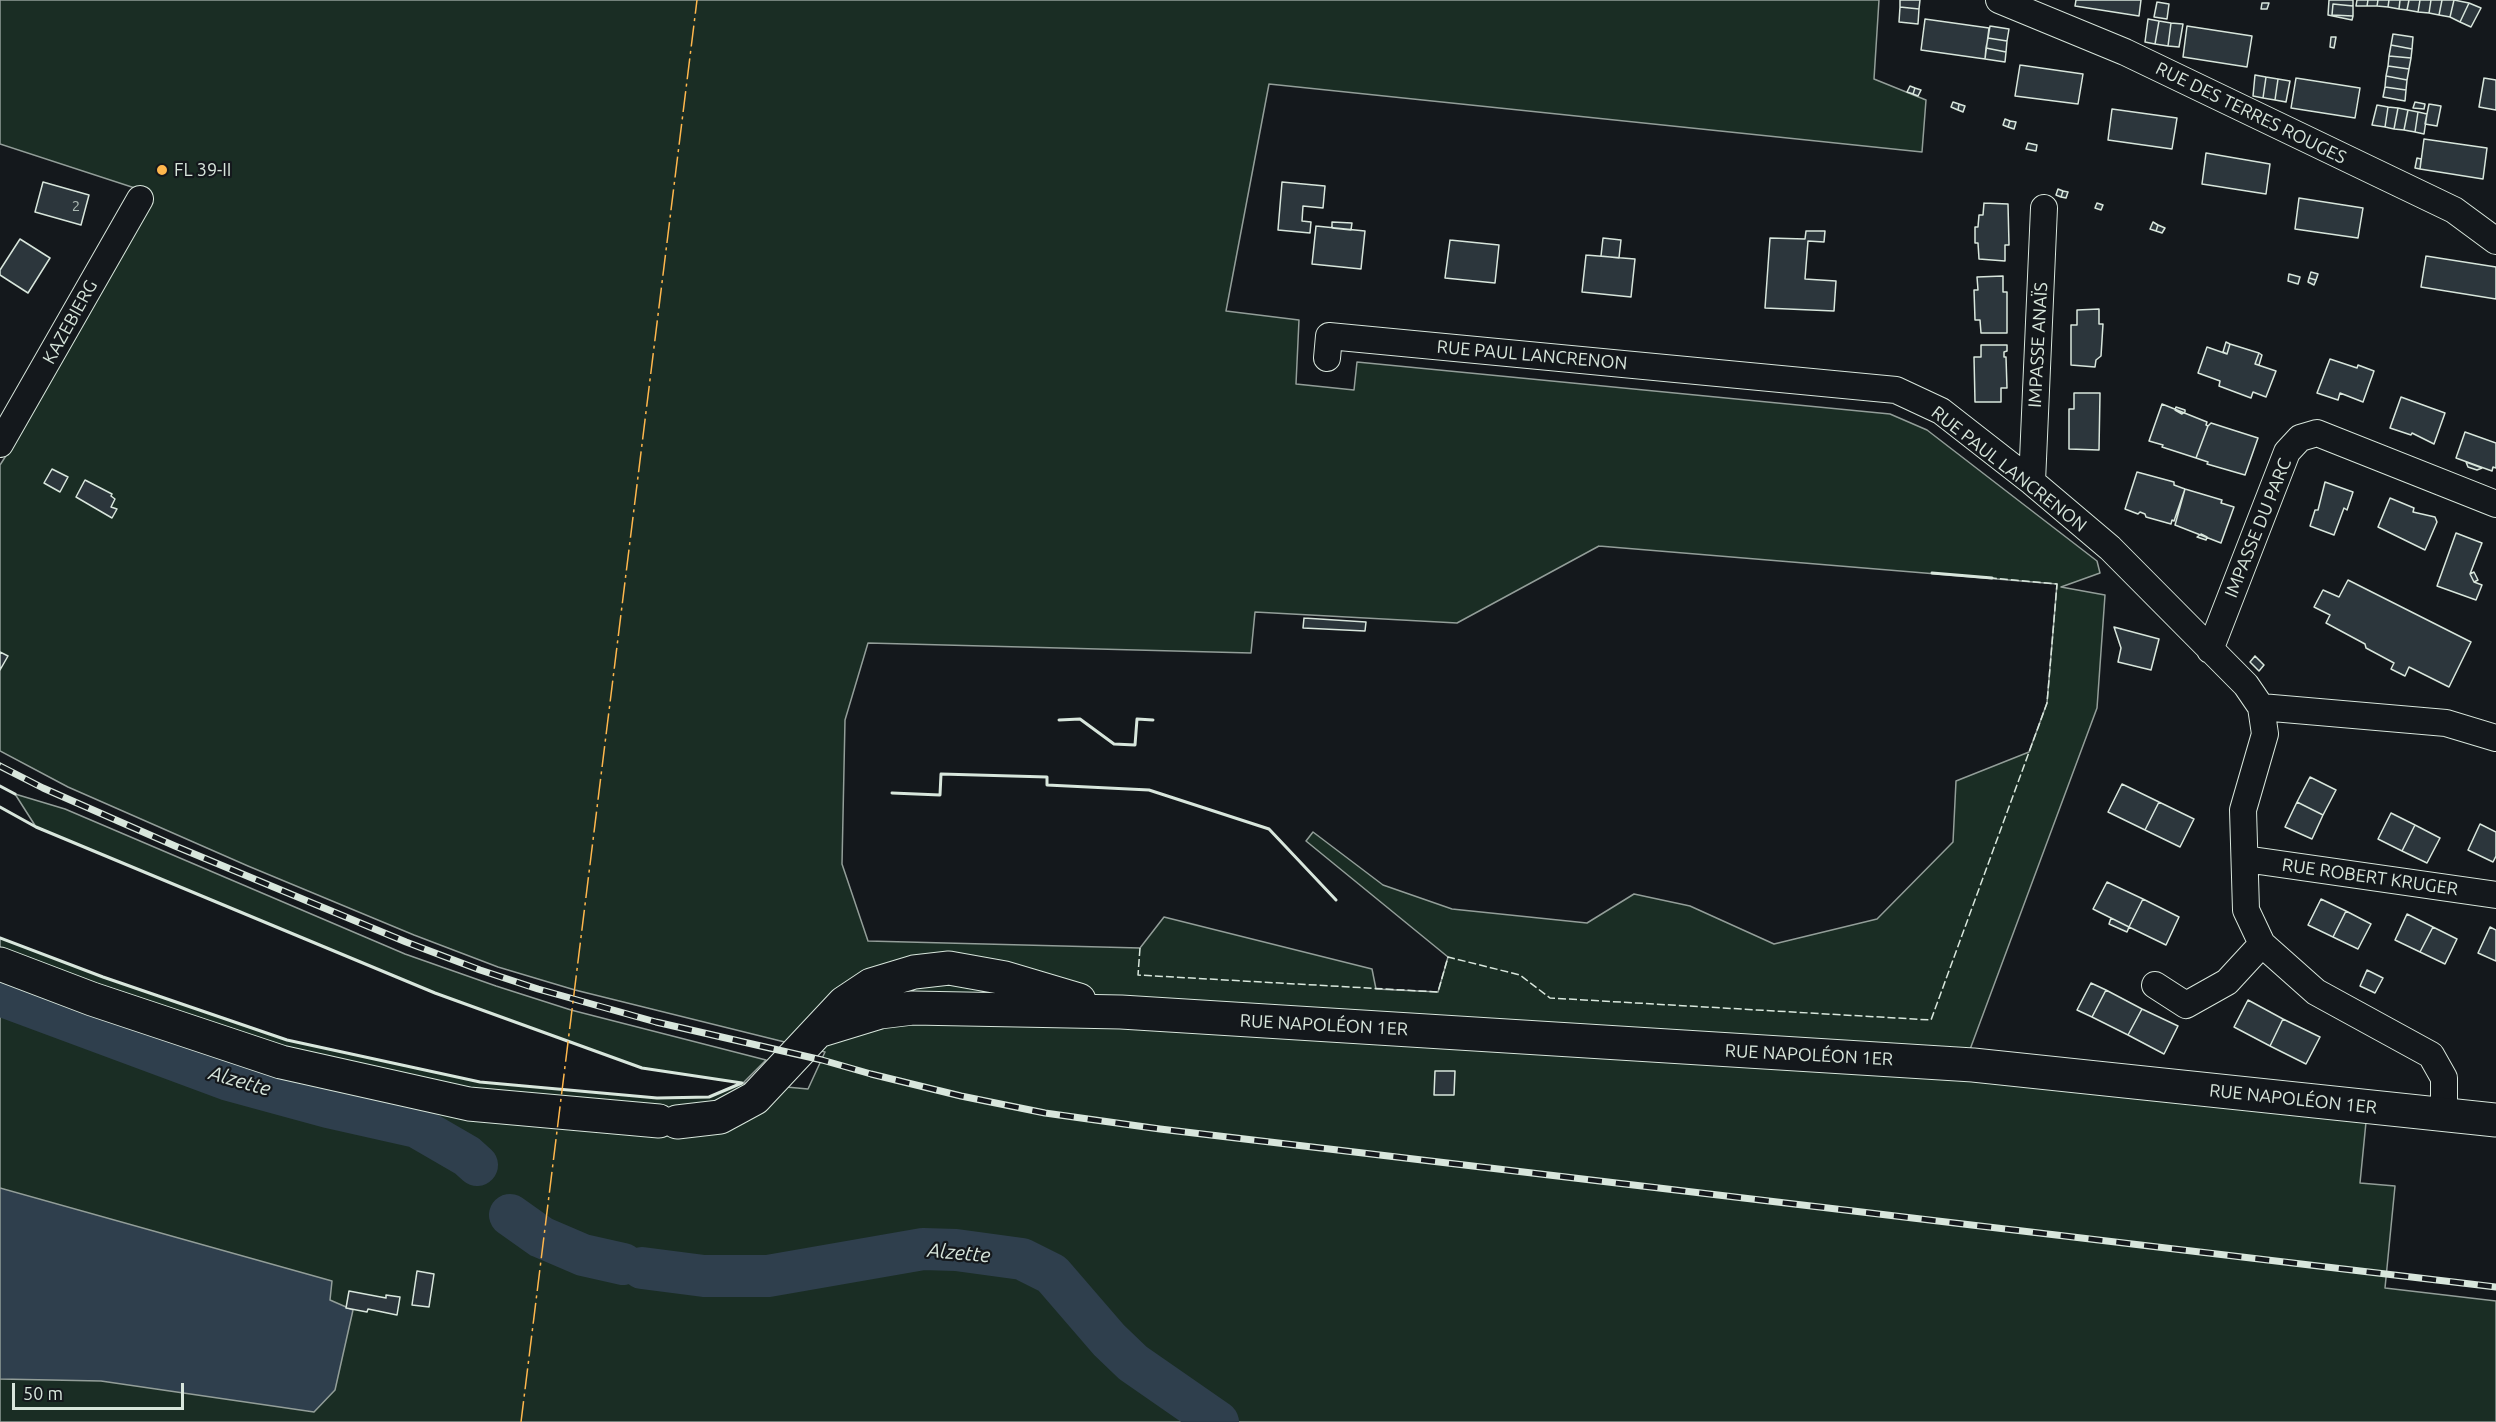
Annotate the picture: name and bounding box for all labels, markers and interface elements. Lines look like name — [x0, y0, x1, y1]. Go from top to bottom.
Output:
street label: RUE DES TERRES ROUGES — [2152, 57, 2350, 169]
place label: FL 39-II — [174, 159, 231, 181]
marker: FL 39-II — [155, 163, 169, 177]
house number: 2 — [72, 197, 80, 215]
street label: KAZEBIERG — [38, 276, 102, 368]
street label: IMPASSE ANAÏS — [2024, 282, 2052, 408]
street label: RUE PAUL LANCRENON — [1436, 336, 1628, 374]
street label: RUE PAUL LANCRENON — [1927, 402, 2091, 536]
street label: IMPASSE DU PARC — [2220, 455, 2296, 601]
street label: RUE ROBERT KRUGER — [2281, 854, 2459, 900]
street label: RUE NAPOLÉON 1ER — [1239, 1010, 1409, 1040]
street label: RUE NAPOLÉON 1ER — [1724, 1040, 1894, 1070]
water label: Alzette — [206, 1061, 274, 1101]
street label: RUE NAPOLÉON 1ER — [2208, 1079, 2378, 1119]
water label: Alzette — [926, 1238, 992, 1268]
scale bar — [15, 1371, 188, 1409]
text: 50 m — [23, 1383, 63, 1403]

